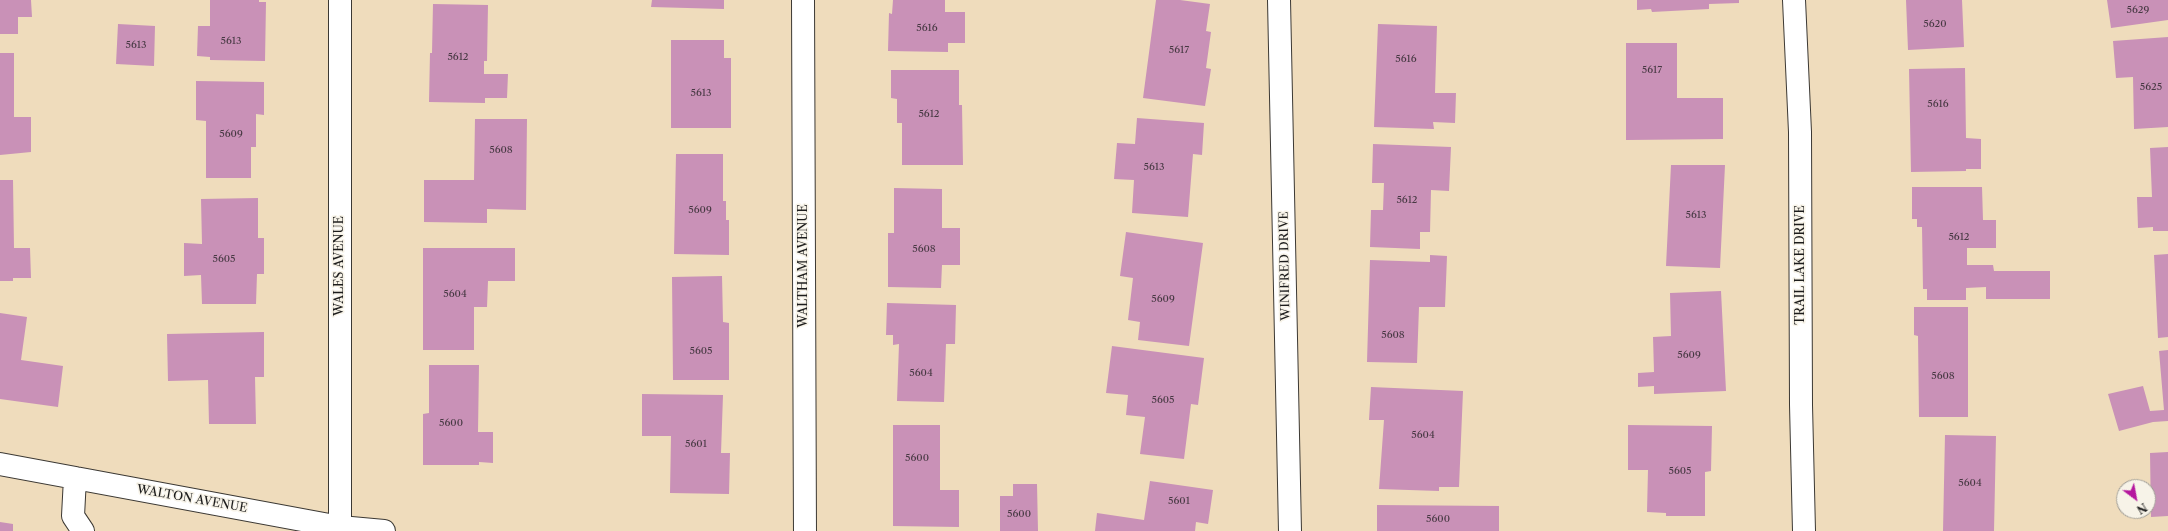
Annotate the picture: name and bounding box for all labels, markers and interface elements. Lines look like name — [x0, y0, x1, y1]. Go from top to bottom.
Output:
house number: 5629 — [2127, 4, 2149, 16]
house number: 5620 — [1923, 18, 1947, 30]
house number: 5616 — [916, 22, 938, 34]
house number: 5613 — [221, 35, 241, 47]
house number: 5613 — [126, 39, 146, 51]
house number: 5617 — [1169, 44, 1189, 56]
house number: 5612 — [447, 51, 469, 63]
house number: 5616 — [1395, 53, 1417, 65]
house number: 5617 — [1642, 64, 1662, 76]
house number: 5625 — [2140, 81, 2162, 93]
house number: 5613 — [691, 87, 711, 99]
house number: 5616 — [1927, 98, 1949, 110]
house number: 5612 — [918, 108, 940, 120]
house number: 5609 — [219, 128, 243, 140]
house number: 5608 — [489, 144, 513, 156]
house number: 5613 — [1144, 161, 1164, 173]
house number: 5612 — [1396, 194, 1418, 206]
house number: 5609 — [688, 204, 712, 216]
street label: WALTHAM AVENUE — [797, 204, 811, 328]
street label: TRAIL LAKE DRIVE — [1794, 205, 1808, 325]
house number: 5613 — [1686, 209, 1706, 221]
street label: WINIFRED DRIVE — [1277, 211, 1293, 321]
street label: WALES AVENUE — [333, 216, 347, 316]
house number: 5612 — [1948, 231, 1970, 243]
house number: 5608 — [912, 243, 936, 255]
house number: 5605 — [212, 253, 236, 265]
house number: 5604 — [443, 288, 467, 300]
house number: 5609 — [1151, 293, 1175, 305]
house number: 5608 — [1381, 329, 1405, 341]
house number: 5605 — [689, 345, 713, 357]
house number: 5609 — [1677, 349, 1701, 361]
house number: 5604 — [909, 367, 933, 379]
house number: 5608 — [1931, 370, 1955, 382]
house number: 5605 — [1151, 394, 1175, 406]
house number: 5600 — [439, 417, 463, 429]
house number: 5604 — [1411, 429, 1435, 441]
house number: 5601 — [685, 438, 707, 450]
house number: 5600 — [905, 452, 929, 464]
house number: 5605 — [1668, 465, 1692, 477]
house number: 5604 — [1958, 477, 1982, 489]
north arrow — [2116, 479, 2156, 519]
street label: WALTON AVENUE — [136, 482, 248, 516]
house number: 5601 — [1168, 495, 1190, 507]
text: N — [2134, 500, 2150, 517]
house number: 5600 — [1007, 508, 1031, 520]
house number: 5600 — [1426, 513, 1450, 525]

